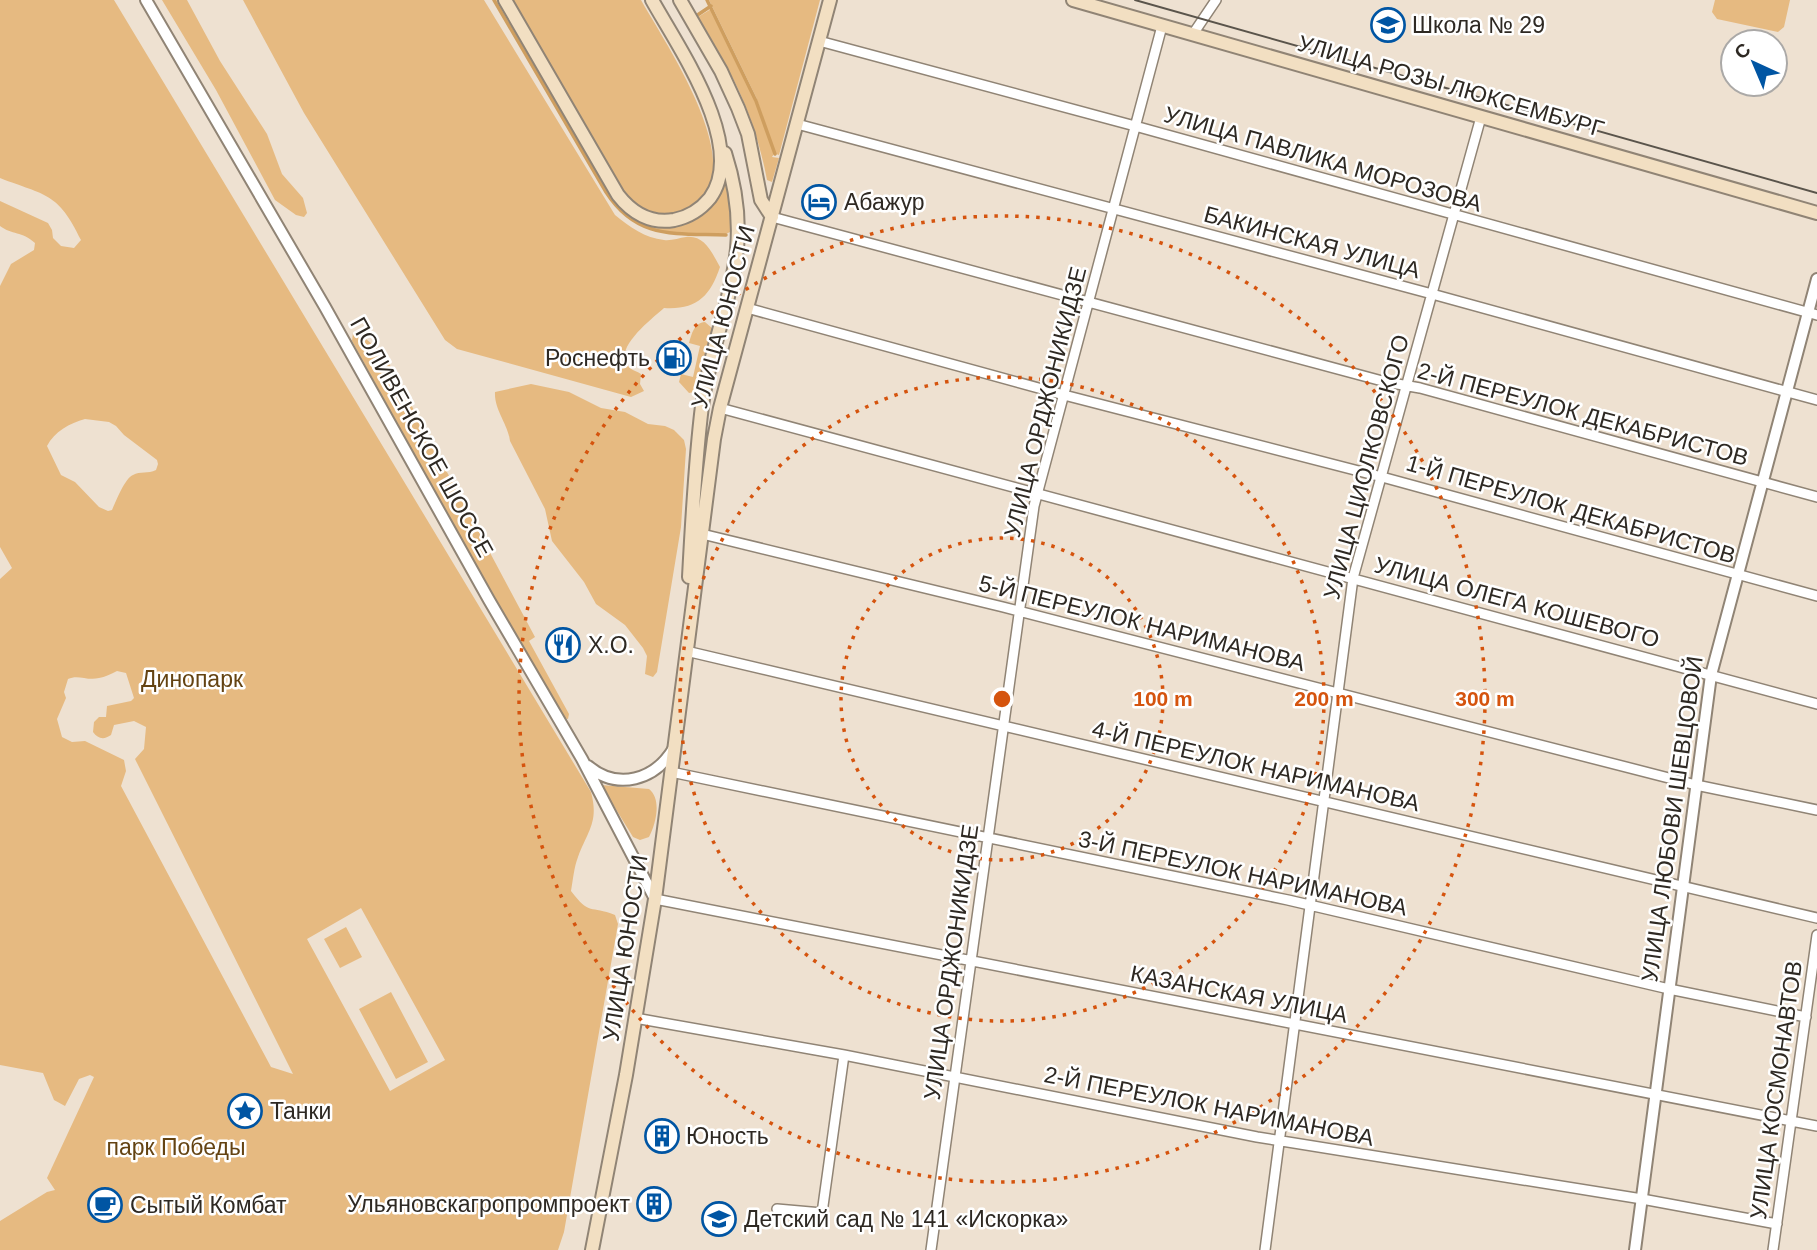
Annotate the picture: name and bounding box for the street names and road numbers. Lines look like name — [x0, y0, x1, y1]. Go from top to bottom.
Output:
street label: УЛИЦА РОЗЫ ЛЮКСЕМБУРГ — [1295, 30, 1608, 142]
street label: УЛИЦА ПАВЛИКА МОРОЗОВА — [1161, 101, 1485, 217]
street label: БАКИНСКАЯ УЛИЦА — [1201, 201, 1424, 284]
street label: УЛИЦА ЮНОСТИ — [686, 223, 760, 411]
street label: УЛИЦА ОРДЖОНИКИДЗЕ — [999, 264, 1091, 540]
street label: ПОЛИВЕНСКОЕ ШОССЕ — [345, 313, 499, 561]
street label: УЛИЦА ЦИОЛКОВСКОГО — [1318, 332, 1414, 602]
street label: 2-Й ПЕРЕУЛОК ДЕКАБРИСТОВ — [1415, 356, 1751, 471]
street label: 1-Й ПЕРЕУЛОК ДЕКАБРИСТОВ — [1403, 449, 1739, 569]
street label: УЛИЦА ОЛЕГА КОШЕВОГО — [1372, 551, 1662, 653]
street label: 5-Й ПЕРЕУЛОК НАРИМАНОВА — [976, 569, 1309, 676]
street label: УЛИЦА ЛЮБОВИ ШЕВЦОВОЙ — [1635, 654, 1708, 984]
street label: 4-Й ПЕРЕУЛОК НАРИМАНОВА — [1090, 715, 1423, 817]
street label: УЛИЦА ОРДЖОНИКИДЗЕ — [919, 823, 983, 1101]
street label: 3-Й ПЕРЕУЛОК НАРИМАНОВА — [1076, 824, 1411, 921]
street label: УЛИЦА ЮНОСТИ — [597, 853, 653, 1043]
street label: УЛИЦА КОСМОНАВТОВ — [1745, 959, 1807, 1221]
street label: КАЗАНСКАЯ УЛИЦА — [1128, 960, 1350, 1028]
street label: 2-Й ПЕРЕУЛОК НАРИМАНОВА — [1042, 1060, 1377, 1151]

